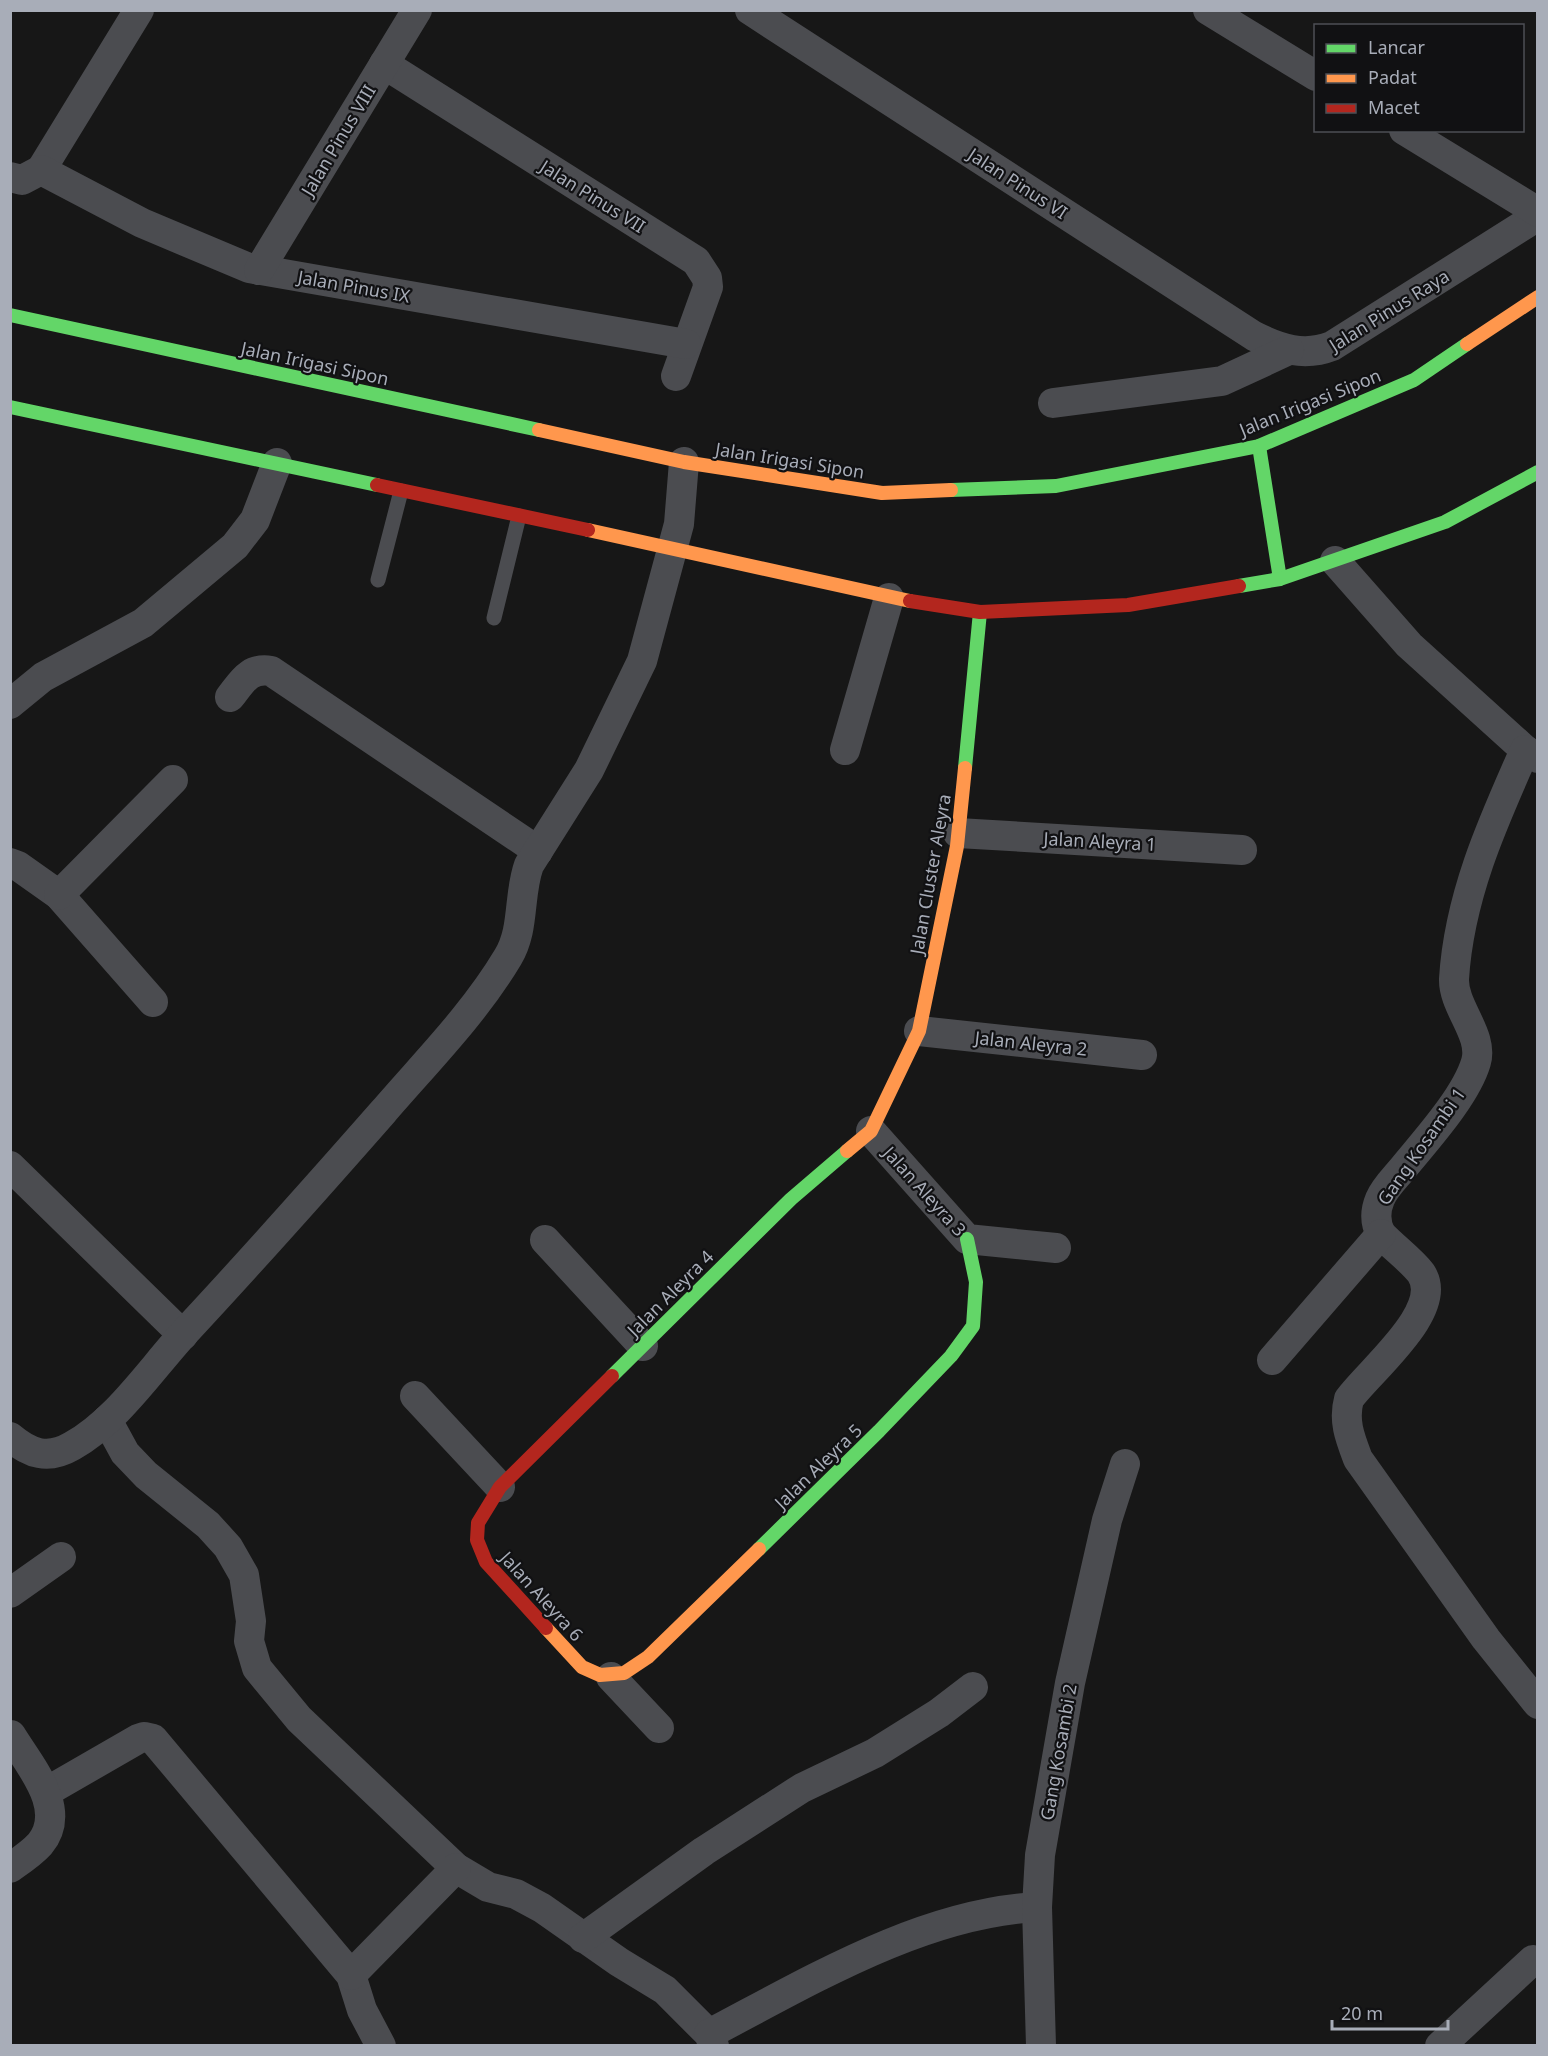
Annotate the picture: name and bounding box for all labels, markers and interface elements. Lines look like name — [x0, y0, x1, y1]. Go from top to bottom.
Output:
legend — [1314, 24, 1524, 132]
text: Lancar — [1368, 35, 1425, 59]
text: Padat — [1368, 65, 1417, 89]
street label: Jalan Pinus VIII — [294, 80, 381, 202]
text: Macet — [1368, 95, 1420, 119]
street label: Jalan Pinus VI — [962, 141, 1072, 224]
street label: Jalan Pinus VII — [534, 153, 650, 238]
street label: Jalan Pinus Raya — [1323, 263, 1454, 358]
street label: Jalan Pinus IX — [294, 264, 412, 308]
street label: Jalan Irigasi Sipon — [237, 335, 391, 390]
street label: Jalan Irigasi Sipon — [1234, 363, 1384, 442]
street label: Jalan Irigasi Sipon — [712, 436, 866, 484]
street label: Jalan Cluster Aleyra — [904, 792, 956, 958]
street label: Jalan Aleyra 1 — [1041, 826, 1157, 856]
street label: Jalan Aleyra 2 — [972, 1025, 1088, 1061]
street label: Gang Kosambi 1 — [1371, 1082, 1471, 1210]
street label: Jalan Aleyra 3 — [877, 1140, 972, 1241]
street label: Jalan Aleyra 4 — [620, 1245, 718, 1343]
street label: Jalan Aleyra 5 — [768, 1418, 867, 1515]
street label: Jalan Aleyra 6 — [494, 1545, 589, 1646]
street label: Gang Kosambi 2 — [1034, 1682, 1082, 1822]
scale bar — [1332, 1993, 1448, 2031]
text: 20 m — [1341, 2001, 1383, 2025]

